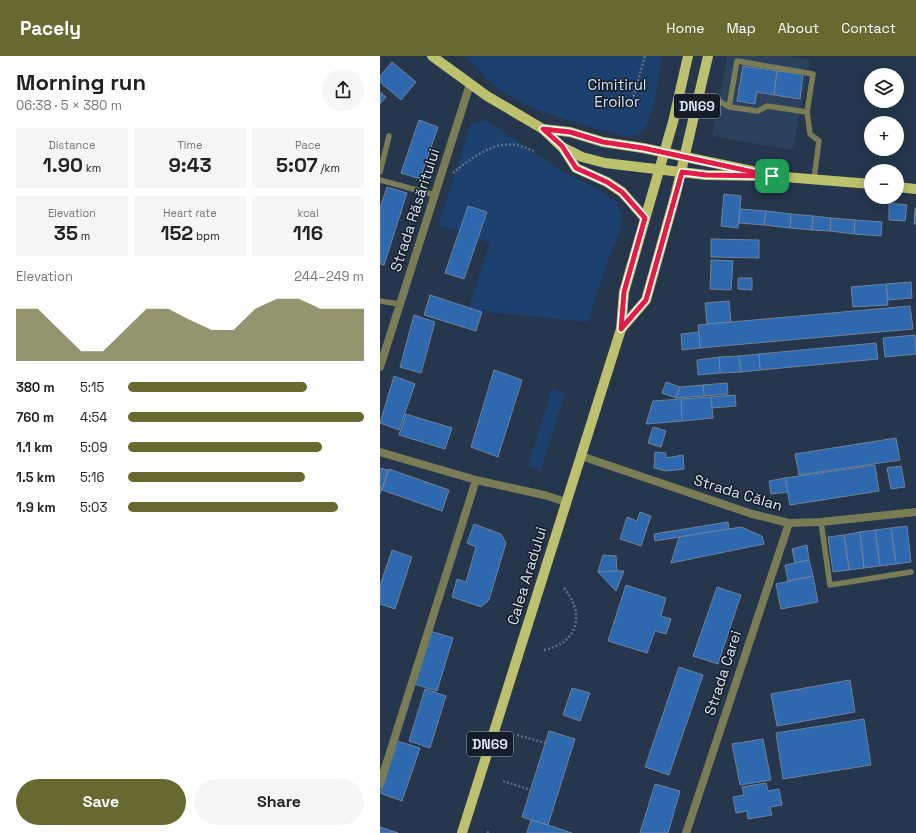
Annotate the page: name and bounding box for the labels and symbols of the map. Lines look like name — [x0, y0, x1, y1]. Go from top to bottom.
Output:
park label: Cimitirul Eroilor — [588, 75, 646, 111]
road number: DN69 — [674, 94, 720, 118]
street label: Strada Răsăritului — [386, 146, 443, 274]
pin — [755, 159, 789, 193]
street label: Strada Călan — [691, 470, 785, 515]
street label: Calea Aradului — [503, 524, 550, 627]
street label: Strada Carei — [700, 628, 745, 718]
road number: DN69 — [467, 732, 513, 756]

